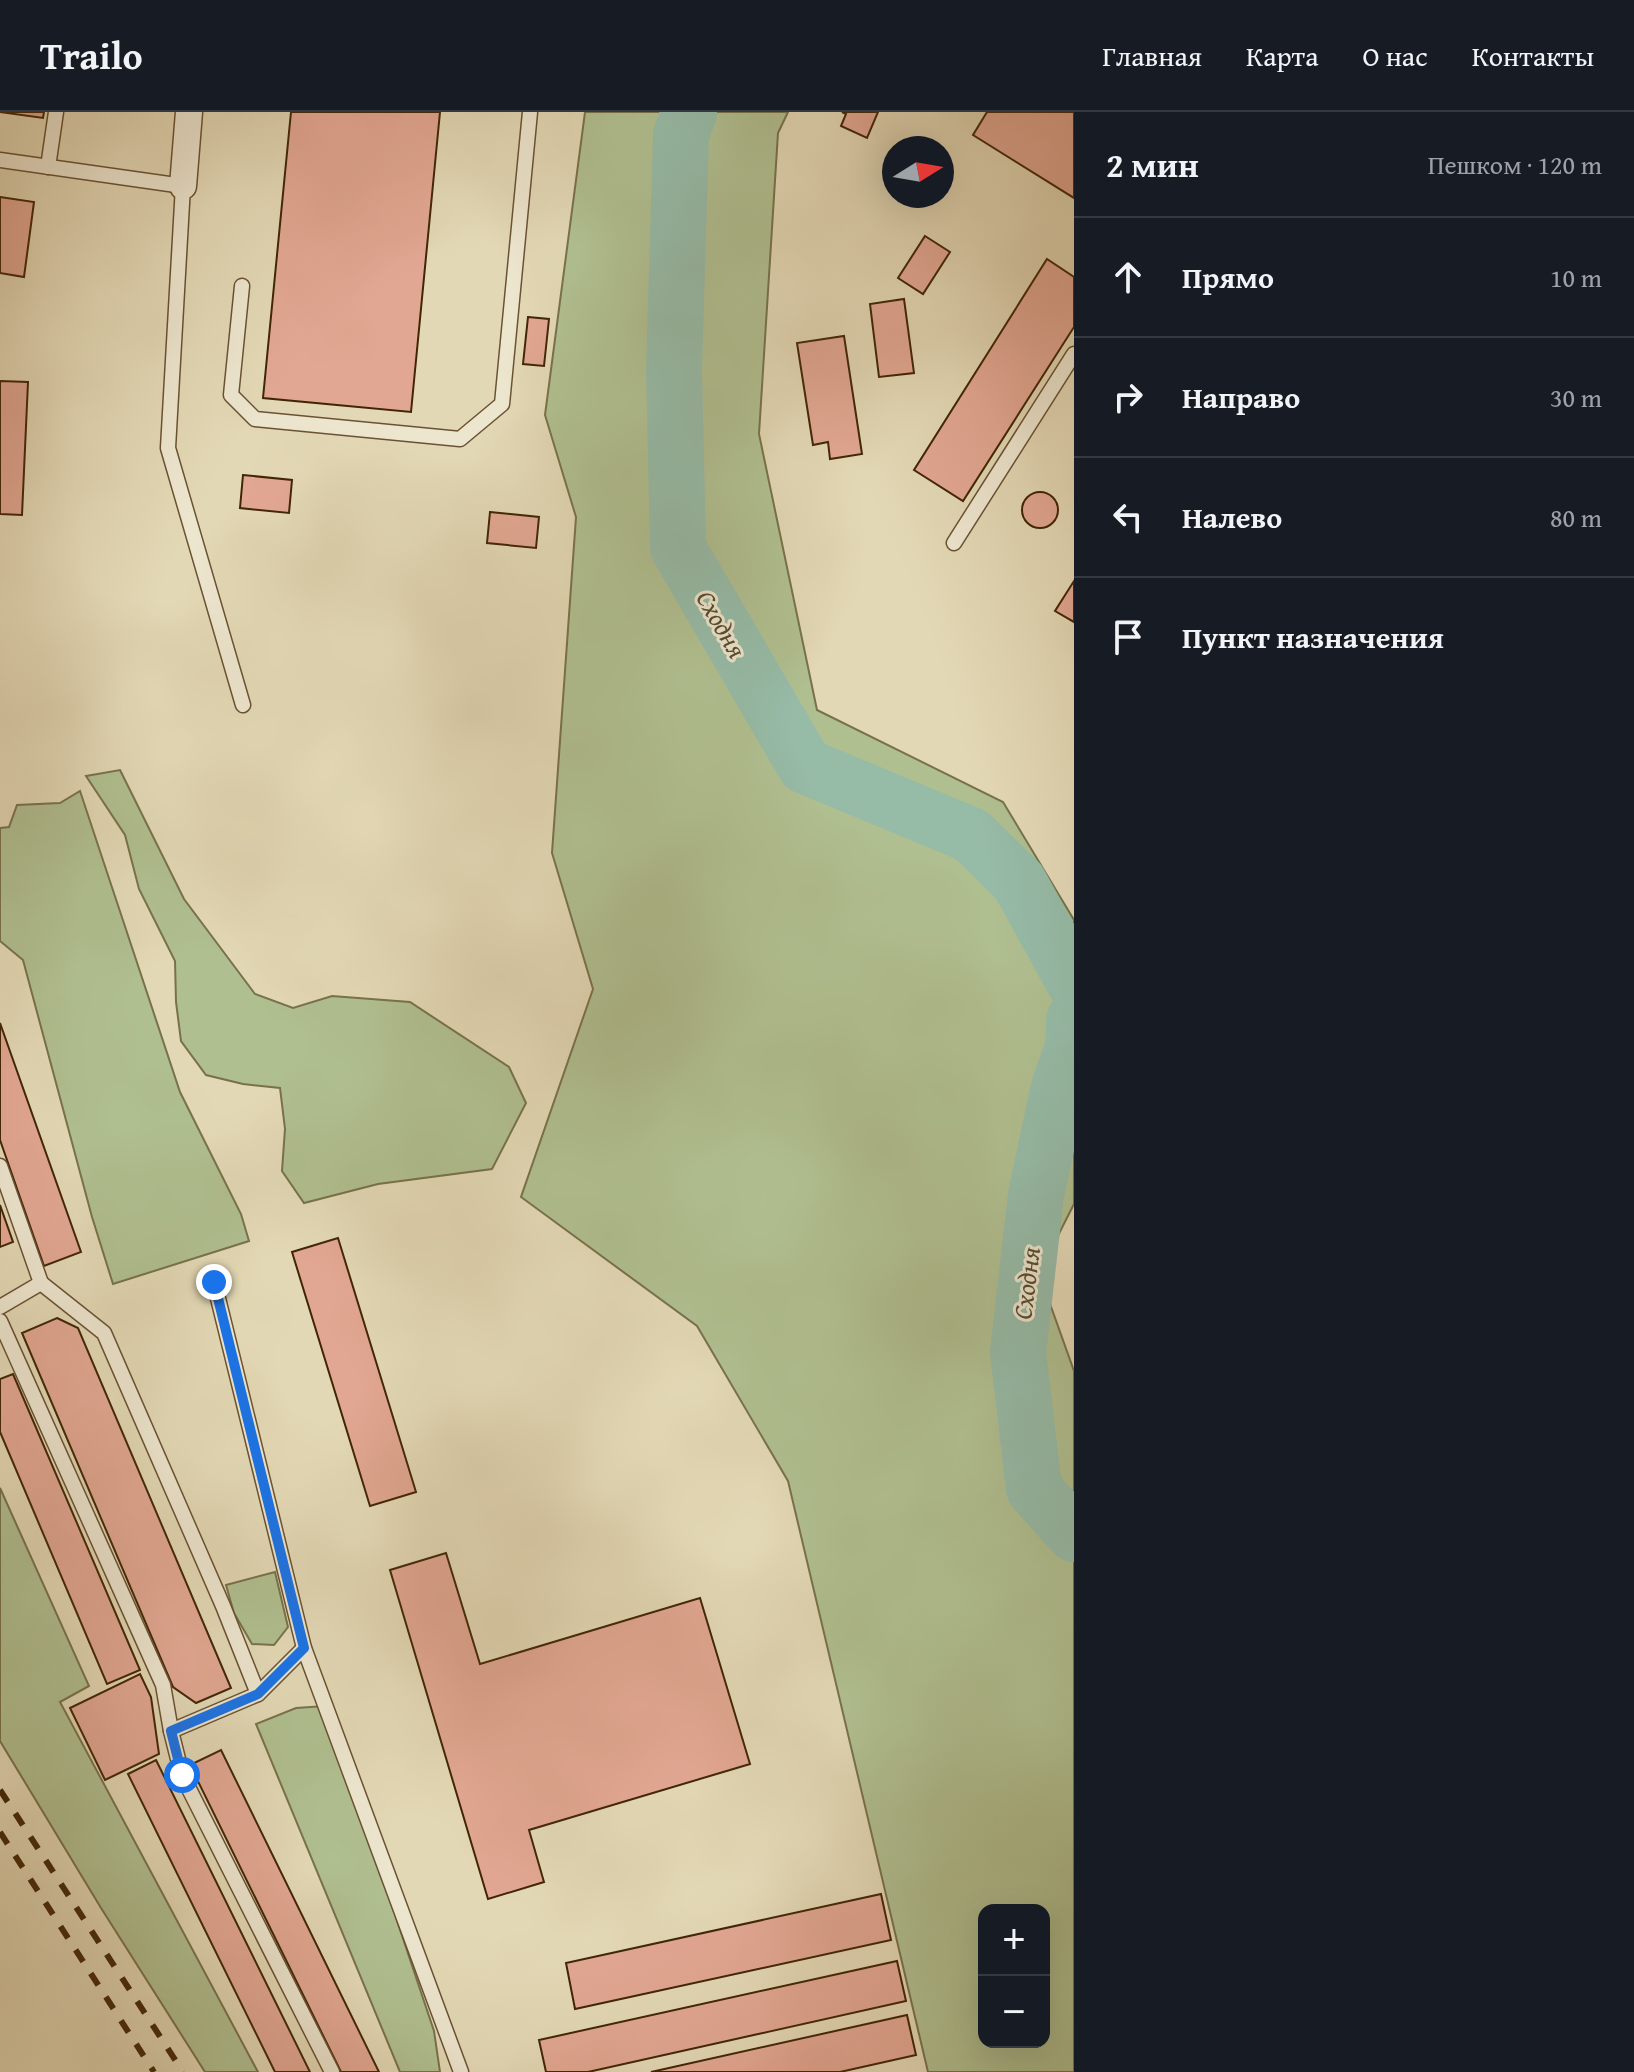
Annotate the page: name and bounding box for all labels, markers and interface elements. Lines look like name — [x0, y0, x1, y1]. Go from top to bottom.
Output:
text: Trailo — [40, 27, 143, 83]
text: Главная — [1102, 35, 1202, 76]
text: Карта — [1246, 35, 1318, 76]
text: О нас — [1362, 35, 1428, 76]
text: Контакты — [1472, 35, 1594, 76]
north arrow — [882, 136, 954, 208]
text: 2 мин — [1106, 140, 1199, 189]
text: Пешком · 120 m — [1428, 145, 1602, 184]
icon: ahead — [1106, 255, 1150, 299]
text: Прямо — [1182, 255, 1274, 299]
text: 10 m — [1550, 258, 1602, 297]
icon: right — [1106, 375, 1150, 419]
text: Направо — [1182, 375, 1300, 419]
text: 30 m — [1550, 378, 1602, 417]
icon: left — [1106, 495, 1150, 539]
text: Налево — [1182, 495, 1282, 539]
text: 80 m — [1550, 498, 1602, 537]
water label: Сходня — [687, 583, 757, 666]
icon: arrive — [1106, 615, 1150, 659]
text: Пункт назначения — [1182, 615, 1444, 659]
water label: Сходня — [1002, 1244, 1050, 1322]
route end — [196, 1264, 232, 1300]
route start — [164, 1757, 200, 1793]
map controls — [978, 1904, 1050, 2048]
button: + — [978, 1904, 1050, 1976]
button: − — [978, 1976, 1050, 2048]

